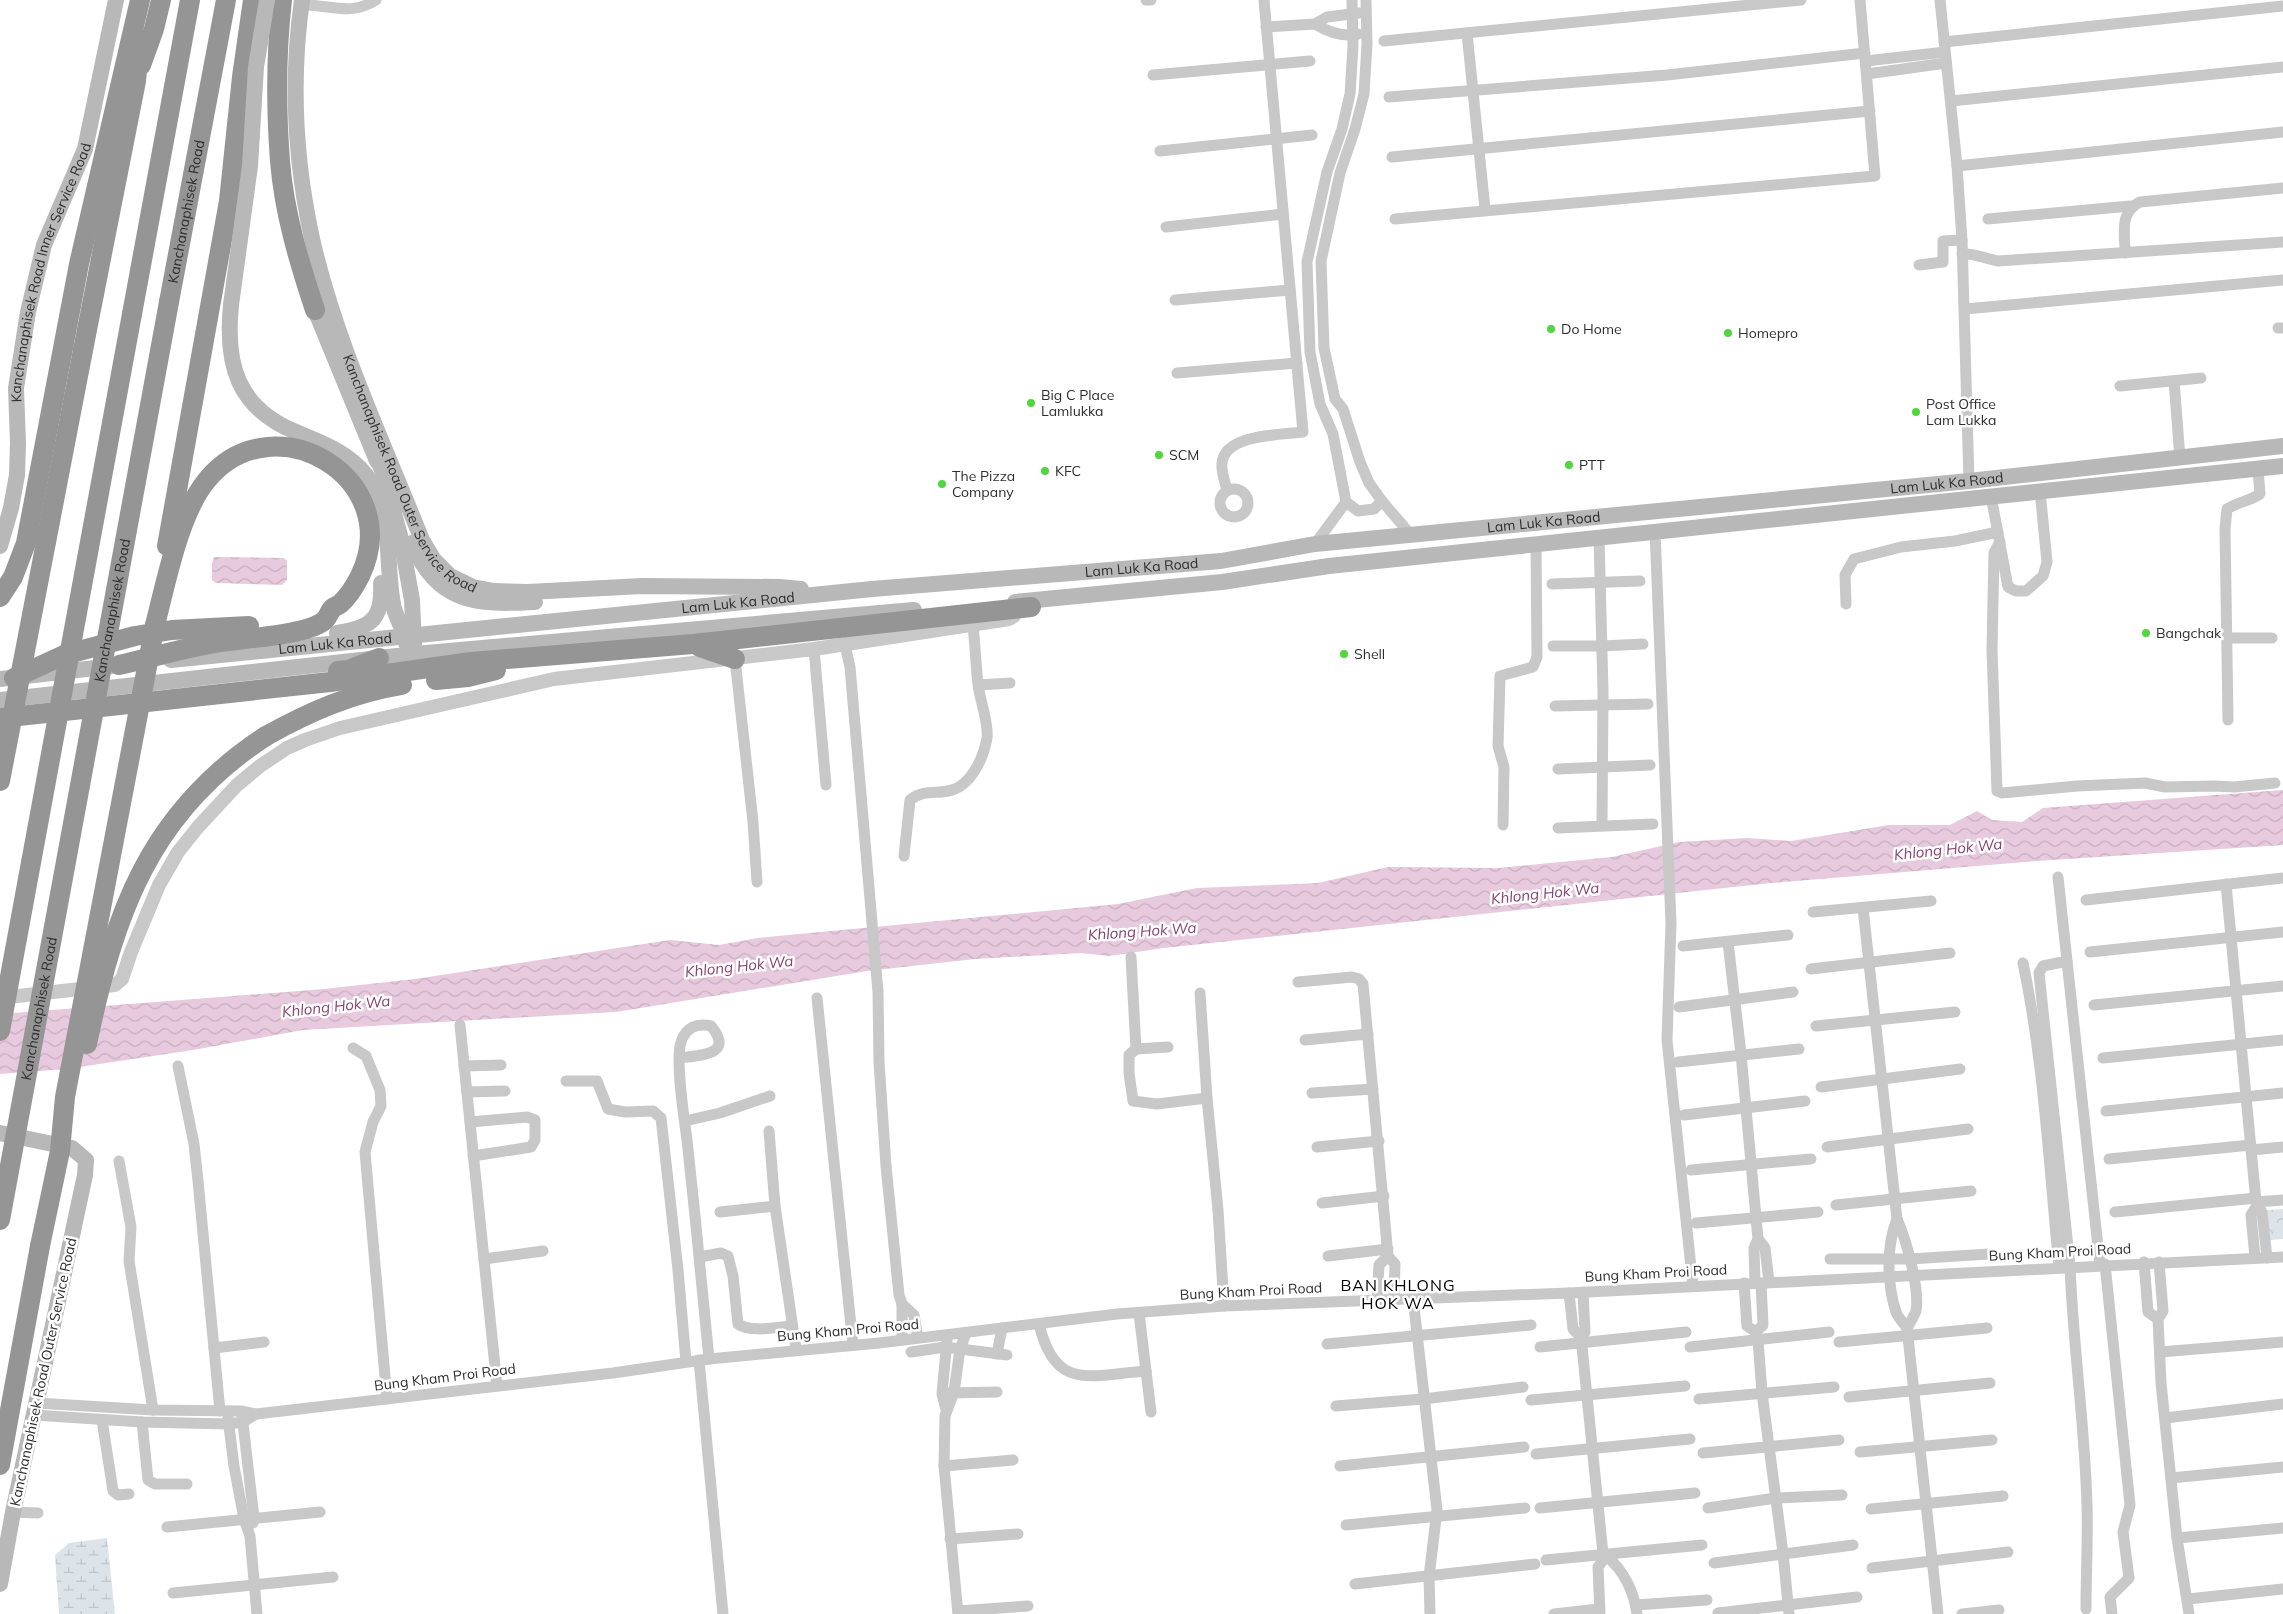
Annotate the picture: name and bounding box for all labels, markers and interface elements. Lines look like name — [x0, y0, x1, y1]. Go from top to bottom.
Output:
street label: Kanchanaphisek Road — [164, 138, 208, 285]
street label: Kanchanaphisek Road Inner Service Road — [7, 141, 95, 403]
place label: Do Home — [1561, 320, 1622, 338]
marker: Do Home — [1545, 323, 1557, 335]
place label: Homepro — [1738, 324, 1798, 342]
marker: Homepro — [1722, 327, 1734, 339]
street label: Kanchanaphisek Road Outer Service Road — [339, 352, 480, 597]
place label: Big C Place Lamlukka — [1041, 386, 1114, 420]
place label: Post Office Lam Lukka — [1926, 395, 1996, 429]
marker: Big C Place Lamlukka — [1025, 397, 1037, 409]
marker: Post Office Lam Lukka — [1910, 406, 1922, 418]
place label: SCM — [1169, 446, 1199, 464]
marker: SCM — [1153, 449, 1165, 461]
place label: PTT — [1579, 456, 1605, 474]
marker: PTT — [1563, 459, 1575, 471]
place label: KFC — [1055, 462, 1081, 480]
marker: KFC — [1039, 465, 1051, 477]
place label: The Pizza Company — [952, 467, 1015, 501]
street label: Lam Luk Ka Road — [1889, 468, 2004, 498]
marker: The Pizza Company — [936, 478, 948, 490]
street label: Lam Luk Ka Road — [1486, 508, 1601, 536]
street label: Kanchanaphisek Road — [90, 537, 134, 683]
street label: Lam Luk Ka Road — [1084, 554, 1199, 581]
street label: Lam Luk Ka Road — [681, 588, 796, 617]
place label: Bangchak — [2156, 624, 2222, 642]
marker: Bangchak — [2140, 627, 2152, 639]
street label: Lam Luk Ka Road — [278, 629, 393, 658]
place label: Shell — [1354, 645, 1385, 663]
marker: Shell — [1338, 648, 1350, 660]
water label: Khlong Hok Wa — [1893, 834, 2003, 864]
water label: Khlong Hok Wa — [1490, 878, 1600, 908]
water label: Khlong Hok Wa — [1087, 918, 1197, 944]
street label: Kanchanaphisek Road — [17, 935, 61, 1082]
water label: Khlong Hok Wa — [684, 951, 794, 981]
water label: Khlong Hok Wa — [281, 991, 391, 1021]
street label: Kanchanaphisek Road Outer Service Road — [6, 1236, 80, 1508]
street label: Bung Kham Proi Road — [1988, 1239, 2132, 1265]
street label: Bung Kham Proi Road — [1584, 1260, 1728, 1286]
district label: BAN KHLONG HOK WA — [1340, 1275, 1456, 1313]
street label: Bung Kham Proi Road — [1179, 1278, 1323, 1304]
street label: Bung Kham Proi Road — [776, 1315, 920, 1345]
street label: Bung Kham Proi Road — [373, 1359, 517, 1395]

